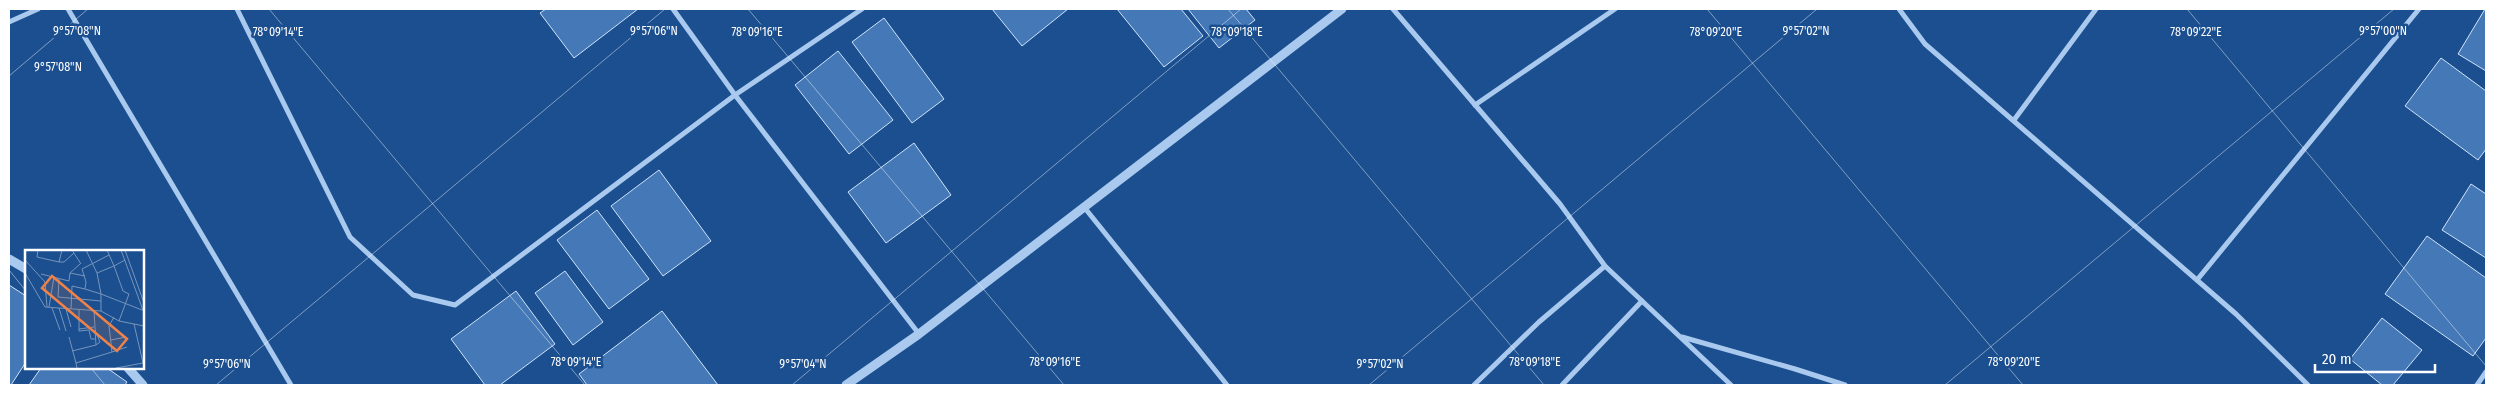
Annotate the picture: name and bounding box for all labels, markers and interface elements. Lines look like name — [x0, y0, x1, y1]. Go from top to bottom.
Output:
text: 9°57'08"N — [53, 24, 101, 38]
text: 9°57'06"N — [630, 24, 678, 38]
text: 9°57'02"N — [1782, 24, 1830, 38]
text: 9°57'00"N — [2359, 24, 2407, 38]
text: 78°09'14"E — [253, 25, 304, 39]
text: 78°09'16"E — [731, 25, 783, 39]
text: 78°09'18"E — [1211, 25, 1263, 39]
text: 78°09'20"E — [1690, 25, 1742, 39]
text: 78°09'22"E — [2170, 25, 2222, 39]
text: 9°57'08"N — [34, 60, 82, 74]
inset map — [25, 250, 144, 369]
scale bar — [2315, 342, 2435, 374]
text: 20 m — [2322, 350, 2352, 368]
text: 78°09'14"E — [551, 355, 602, 369]
text: 78°09'16"E — [1029, 355, 1081, 369]
text: 78°09'18"E — [1509, 355, 1561, 369]
text: 78°09'20"E — [1988, 355, 2040, 369]
text: 9°57'06"N — [203, 357, 251, 371]
text: 9°57'04"N — [779, 357, 827, 371]
text: 9°57'02"N — [1356, 357, 1404, 371]

